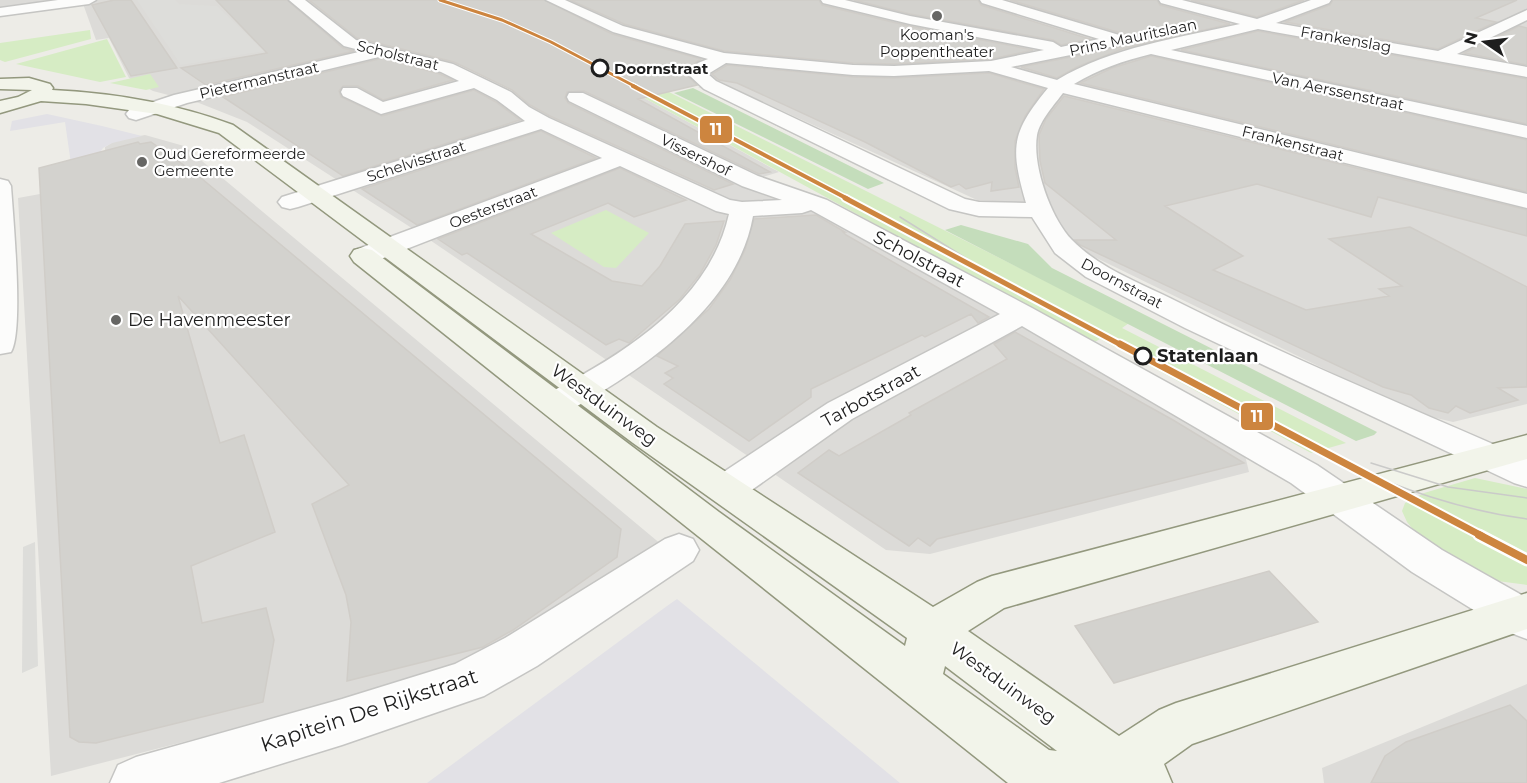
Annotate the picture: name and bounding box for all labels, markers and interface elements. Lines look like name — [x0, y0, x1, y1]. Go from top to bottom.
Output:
marker: Kooman's Poppentheater — [930, 9, 944, 23]
north arrow — [1455, 12, 1515, 72]
street label: Prins Mauritslaan — [1067, 14, 1199, 60]
street label: Frankenslag — [1299, 22, 1393, 56]
place label: Kooman's Poppentheater — [880, 25, 994, 61]
text: N — [1460, 30, 1482, 47]
street label: Scholstraat — [355, 36, 441, 74]
street label: Pietermanstraat — [197, 57, 321, 103]
marker: Doornstraat — [591, 59, 609, 77]
place label: Doornstraat — [614, 59, 709, 78]
street label: Van Aerssenstraat — [1270, 68, 1406, 114]
line badge: 11 — [699, 115, 733, 144]
text: 11 — [710, 120, 722, 139]
street label: Frankenstraat — [1240, 121, 1346, 165]
street label: Vissershof — [658, 130, 735, 181]
street label: Schelvisstraat — [364, 136, 468, 186]
place label: Oud Gereformeerde Gemeente — [154, 144, 306, 180]
marker: Oud Gereformeerde Gemeente — [135, 155, 149, 169]
street label: Oesterstraat — [446, 182, 540, 232]
street label: Scholstraat — [869, 226, 969, 292]
street label: Doornstraat — [1078, 254, 1166, 312]
place label: De Havenmeester — [128, 309, 291, 331]
marker: De Havenmeester — [109, 313, 123, 327]
place label: Statenlaan — [1157, 345, 1259, 367]
marker: Statenlaan — [1134, 347, 1152, 365]
street label: Westduinweg — [547, 359, 661, 451]
street label: Tarbotstraat — [818, 360, 924, 432]
line badge: 11 — [1240, 402, 1274, 431]
text: 11 — [1251, 407, 1263, 426]
street label: Westduinweg — [946, 637, 1060, 729]
street label: Kapitein De Rijkstraat — [257, 663, 481, 757]

